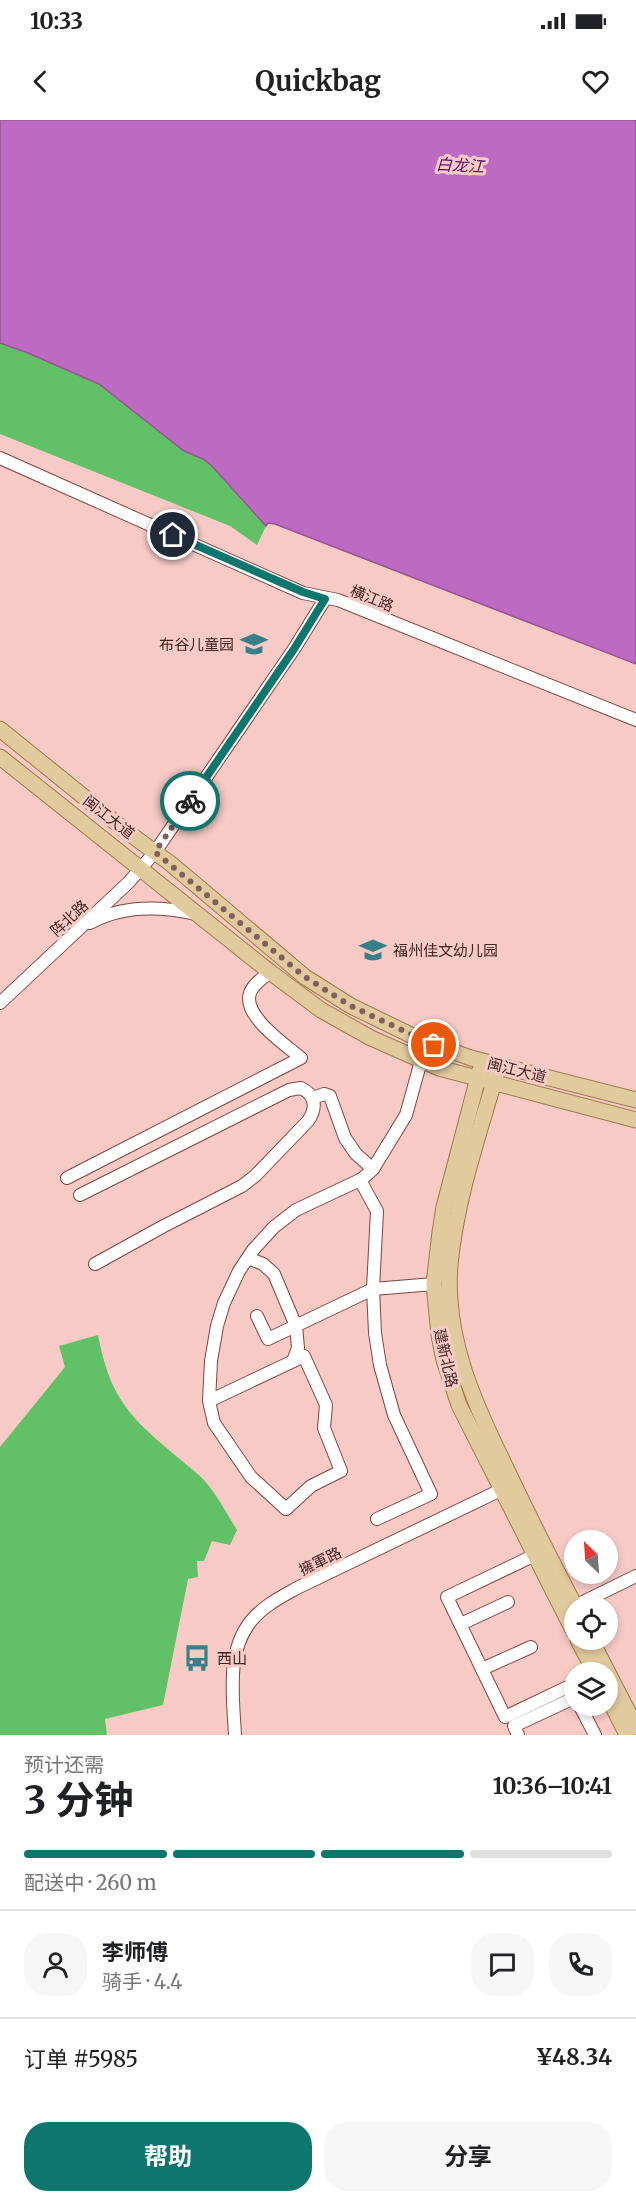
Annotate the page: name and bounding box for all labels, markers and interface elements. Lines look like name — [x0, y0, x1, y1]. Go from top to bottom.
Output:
text: 10:33 — [30, 7, 83, 35]
text: Quickbag — [255, 64, 381, 98]
icon: back — [24, 65, 57, 98]
icon: heart — [579, 65, 612, 98]
water label: 白龙江 — [436, 154, 486, 176]
pin — [147, 509, 198, 560]
icon: home — [156, 518, 189, 551]
street label: 横江路 — [348, 581, 396, 615]
school or university icon: 布谷儿童园 — [239, 629, 269, 659]
place label: 布谷儿童园 — [159, 635, 234, 654]
courier — [160, 771, 220, 831]
icon: bike — [174, 785, 207, 818]
street label: 闽江大道 — [80, 791, 138, 843]
street label: 阵北路 — [46, 896, 92, 940]
school or university icon: 福州佳文幼儿园 — [358, 935, 388, 965]
place label: 福州佳文幼儿园 — [393, 941, 498, 960]
pin — [408, 1019, 459, 1070]
icon: bag — [417, 1028, 450, 1061]
street label: 闽江大道 — [486, 1054, 548, 1086]
street label: 建新北路 — [430, 1327, 462, 1389]
north arrow — [564, 1530, 618, 1584]
map controls — [564, 1530, 618, 1716]
street label: 擁軍路 — [296, 1543, 344, 1579]
button: locate — [564, 1596, 618, 1650]
bus stop icon: 西山 — [182, 1643, 212, 1673]
place label: 西山 — [217, 1649, 247, 1668]
button: layers — [564, 1662, 618, 1716]
text: 预计还需 — [24, 1752, 104, 1777]
text: 10:36–10:41 — [493, 1772, 612, 1800]
text: 3 分钟 — [24, 1776, 134, 1825]
text: 配送中 · 260 m — [24, 1870, 157, 1895]
button: person — [24, 1933, 87, 1996]
button: chat — [471, 1933, 534, 1996]
button: phone — [549, 1933, 612, 1996]
text: 李师傅 — [102, 1938, 168, 1966]
text: 骑手 · 4.4 — [102, 1969, 182, 1994]
text: ¥48.34 — [535, 2043, 612, 2071]
text: 订单 #5985 — [24, 2045, 138, 2073]
button: 帮助 — [24, 2122, 312, 2191]
button: 分享 — [324, 2122, 612, 2191]

